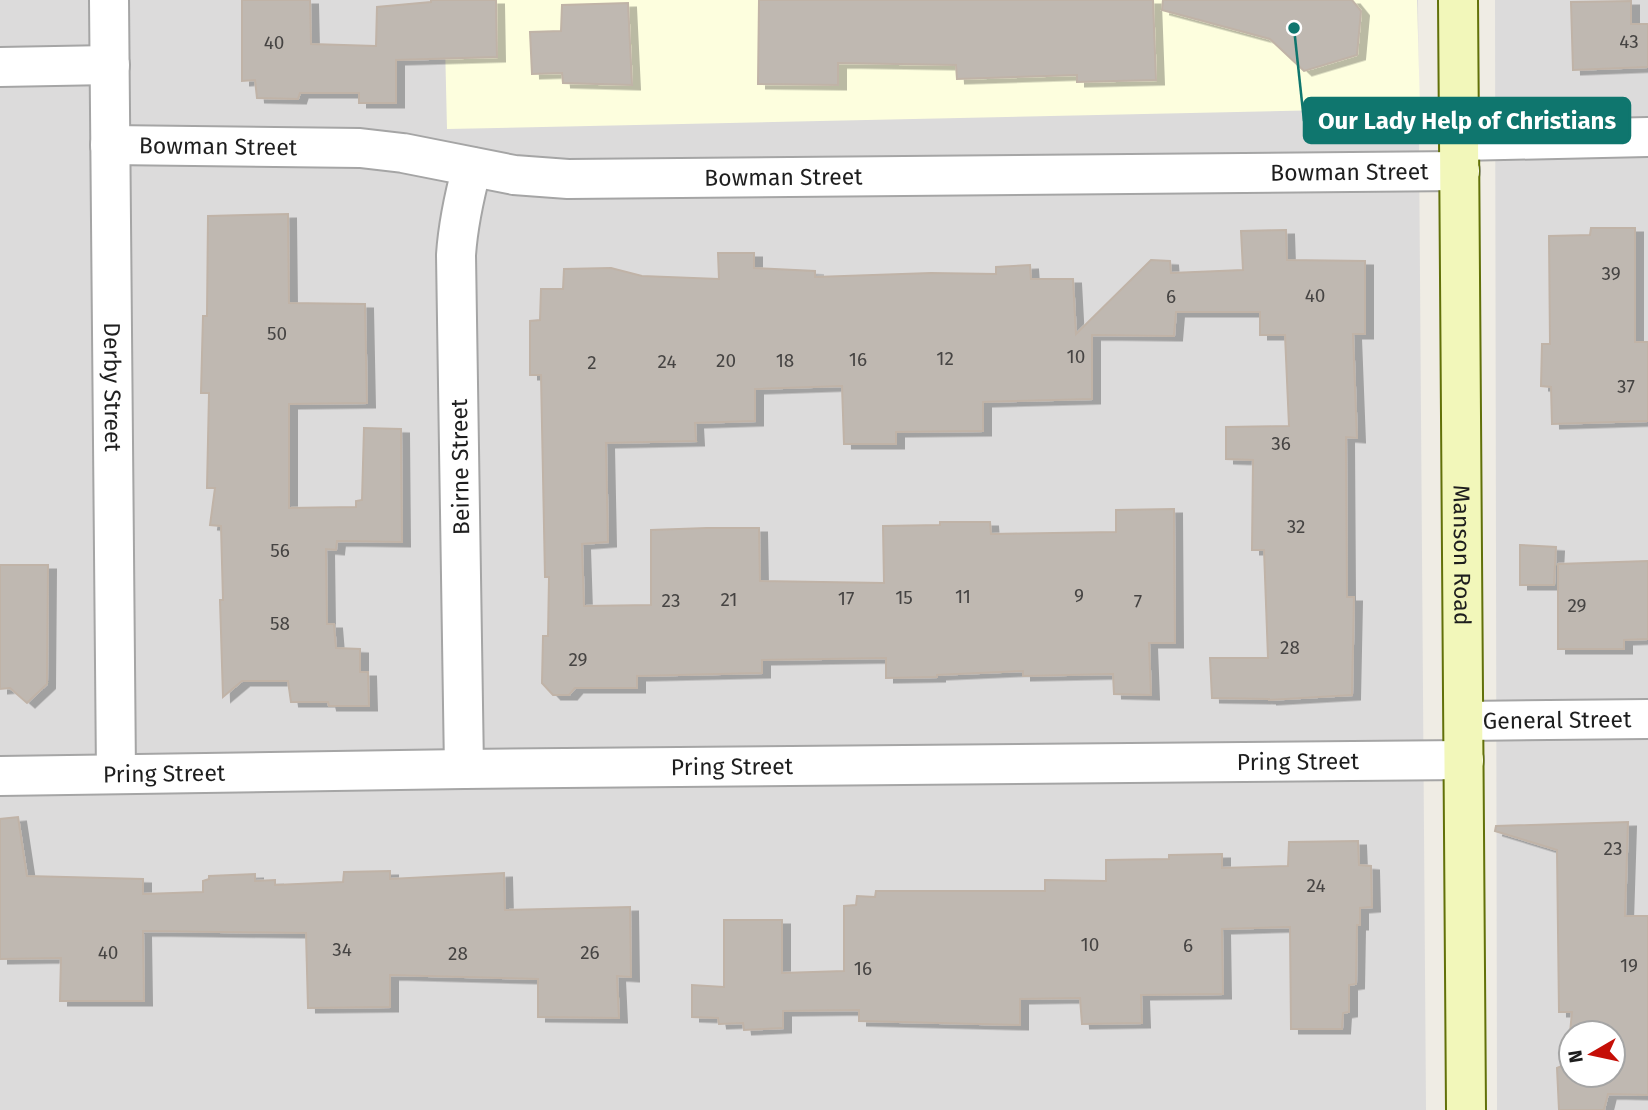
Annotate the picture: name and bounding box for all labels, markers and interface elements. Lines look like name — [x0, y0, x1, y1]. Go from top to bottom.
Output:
house number: 43 — [1619, 30, 1639, 53]
house number: 40 — [264, 31, 284, 54]
callout: Our Lady Help of Christians — [1304, 98, 1630, 143]
text: Our Lady Help of Christians — [1318, 107, 1616, 135]
street label: Bowman Street — [139, 131, 298, 161]
street label: Bowman Street — [1270, 157, 1429, 187]
street label: Bowman Street — [704, 162, 863, 192]
house number: 39 — [1601, 262, 1621, 285]
house number: 40 — [1305, 284, 1325, 307]
house number: 6 — [1166, 285, 1176, 308]
street label: Derby Street — [98, 322, 127, 453]
house number: 50 — [267, 322, 287, 345]
house number: 10 — [1067, 345, 1085, 368]
house number: 12 — [936, 347, 954, 370]
house number: 16 — [849, 348, 867, 371]
house number: 20 — [716, 349, 736, 372]
house number: 18 — [776, 349, 794, 372]
house number: 24 — [657, 350, 677, 373]
house number: 2 — [587, 351, 597, 374]
house number: 37 — [1617, 375, 1635, 398]
street label: Beirne Street — [445, 398, 475, 535]
house number: 36 — [1271, 432, 1291, 455]
street label: Manson Road — [1447, 485, 1477, 625]
house number: 32 — [1287, 515, 1305, 538]
house number: 56 — [270, 539, 290, 562]
house number: 9 — [1074, 584, 1084, 607]
house number: 11 — [955, 585, 971, 608]
house number: 15 — [895, 586, 913, 609]
house number: 17 — [838, 587, 854, 610]
house number: 21 — [720, 588, 738, 611]
house number: 23 — [662, 589, 680, 612]
house number: 7 — [1134, 590, 1142, 613]
house number: 29 — [1567, 594, 1587, 617]
house number: 58 — [270, 612, 290, 635]
house number: 28 — [1280, 636, 1300, 659]
house number: 29 — [568, 648, 588, 671]
street label: General Street — [1482, 705, 1632, 735]
street label: Pring Street — [1237, 747, 1360, 776]
street label: Pring Street — [671, 752, 794, 781]
street label: Pring Street — [103, 759, 226, 788]
house number: 23 — [1604, 837, 1622, 860]
house number: 24 — [1306, 874, 1326, 897]
house number: 10 — [1081, 933, 1099, 956]
house number: 6 — [1183, 934, 1193, 957]
house number: 34 — [332, 938, 352, 961]
house number: 40 — [98, 941, 118, 964]
house number: 26 — [580, 941, 600, 964]
house number: 28 — [448, 942, 468, 965]
house number: 19 — [1620, 954, 1638, 977]
house number: 16 — [854, 957, 872, 980]
north arrow — [1557, 1019, 1627, 1089]
text: N — [1563, 1049, 1588, 1065]

